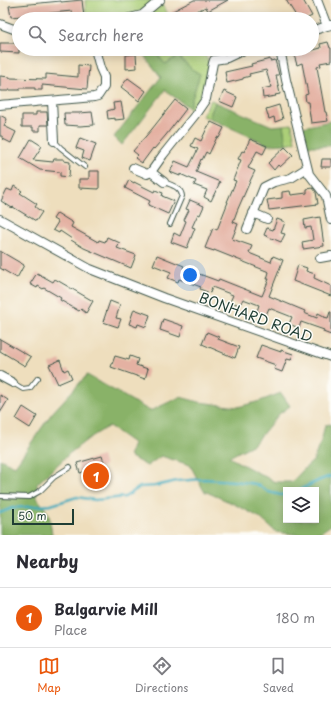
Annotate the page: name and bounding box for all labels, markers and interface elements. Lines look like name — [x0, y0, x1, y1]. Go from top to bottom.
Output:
search box — [12, 12, 319, 56]
icon: search — [26, 23, 48, 45]
text: Search here — [58, 23, 144, 46]
your location — [180, 265, 200, 285]
street label: BONHARD ROAD — [196, 287, 316, 347]
pin: 1 — [83, 461, 109, 491]
map controls — [283, 487, 319, 523]
button: layers — [283, 487, 319, 523]
scale bar — [12, 507, 74, 526]
text: 50 m — [18, 507, 47, 524]
text: Nearby — [16, 548, 78, 574]
text: Balgarvie Mill — [54, 597, 158, 620]
text: 1 — [26, 608, 32, 627]
text: 180 m — [276, 608, 315, 627]
text: Place — [54, 620, 87, 639]
tab: Map — [37, 655, 61, 696]
tab: Directions — [135, 655, 188, 696]
tab: Saved — [263, 655, 294, 696]

